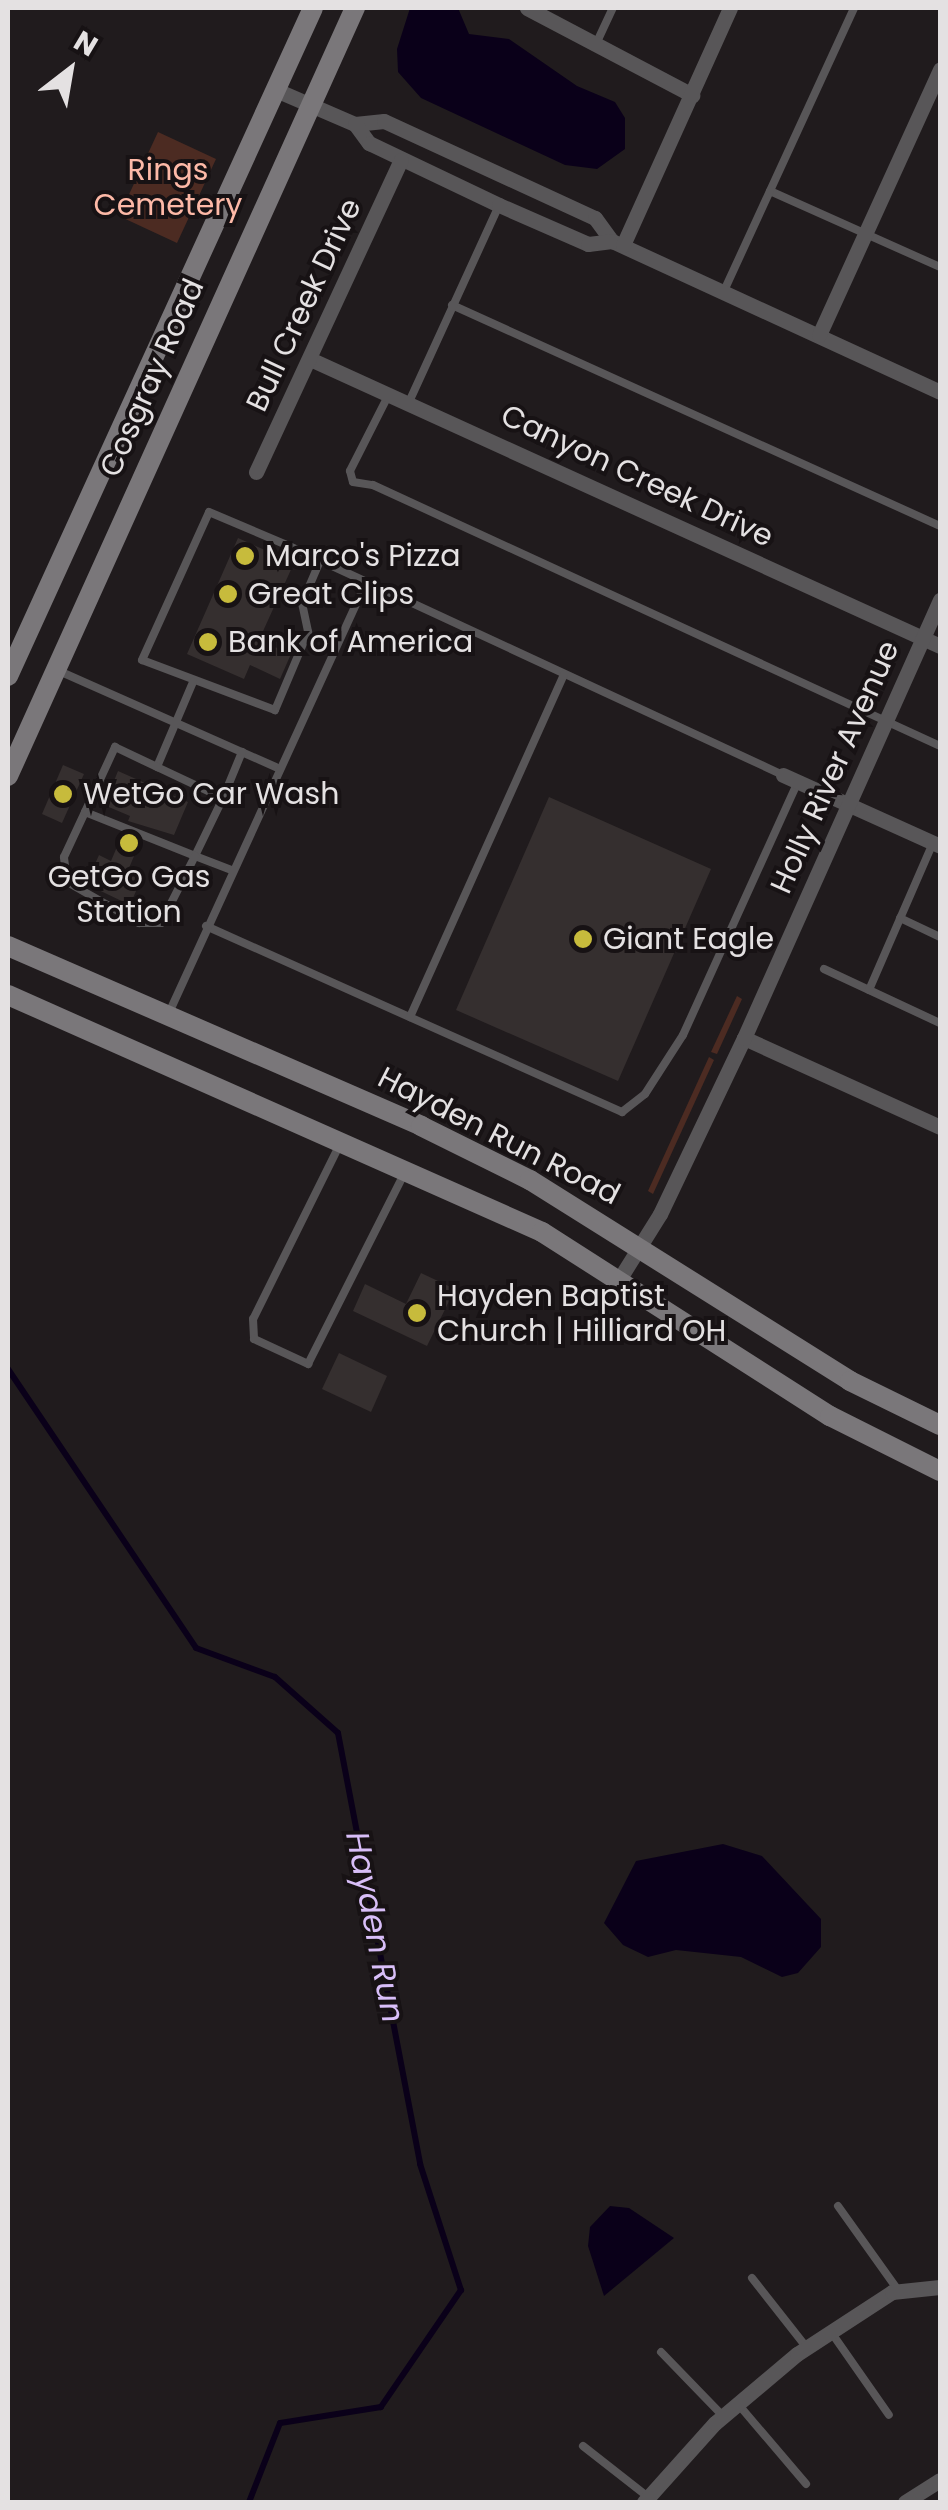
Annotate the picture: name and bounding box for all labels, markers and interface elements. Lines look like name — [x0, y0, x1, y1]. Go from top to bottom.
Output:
north arrow — [20, 20, 120, 120]
text: N — [67, 22, 105, 66]
park label: Rings Cemetery — [94, 152, 242, 222]
street label: Bull Creek Drive — [239, 193, 369, 417]
street label: Cosgray Road — [92, 274, 212, 482]
street label: Canyon Creek Drive — [495, 397, 779, 555]
place label: Marco's Pizza — [265, 538, 460, 574]
marker: Marco's Pizza — [234, 545, 256, 567]
place label: Great Clips — [248, 576, 414, 612]
marker: Great Clips — [217, 583, 239, 605]
place label: Bank of America — [228, 624, 473, 660]
marker: Bank of America — [197, 631, 219, 653]
street label: Holly River Avenue — [763, 635, 907, 899]
place label: WetGo Car Wash — [83, 776, 339, 812]
marker: WetGo Car Wash — [52, 783, 74, 805]
marker: GetGo Gas Station — [118, 832, 140, 854]
place label: GetGo Gas Station — [48, 859, 210, 930]
place label: Giant Eagle — [603, 921, 774, 957]
marker: Giant Eagle — [572, 928, 594, 950]
street label: Hayden Run Road — [372, 1059, 626, 1213]
place label: Hayden Baptist Church | Hilliard OH — [437, 1278, 726, 1348]
marker: Hayden Baptist Church | Hilliard OH — [406, 1302, 428, 1324]
water label: Hayden Run — [338, 1828, 412, 2026]

